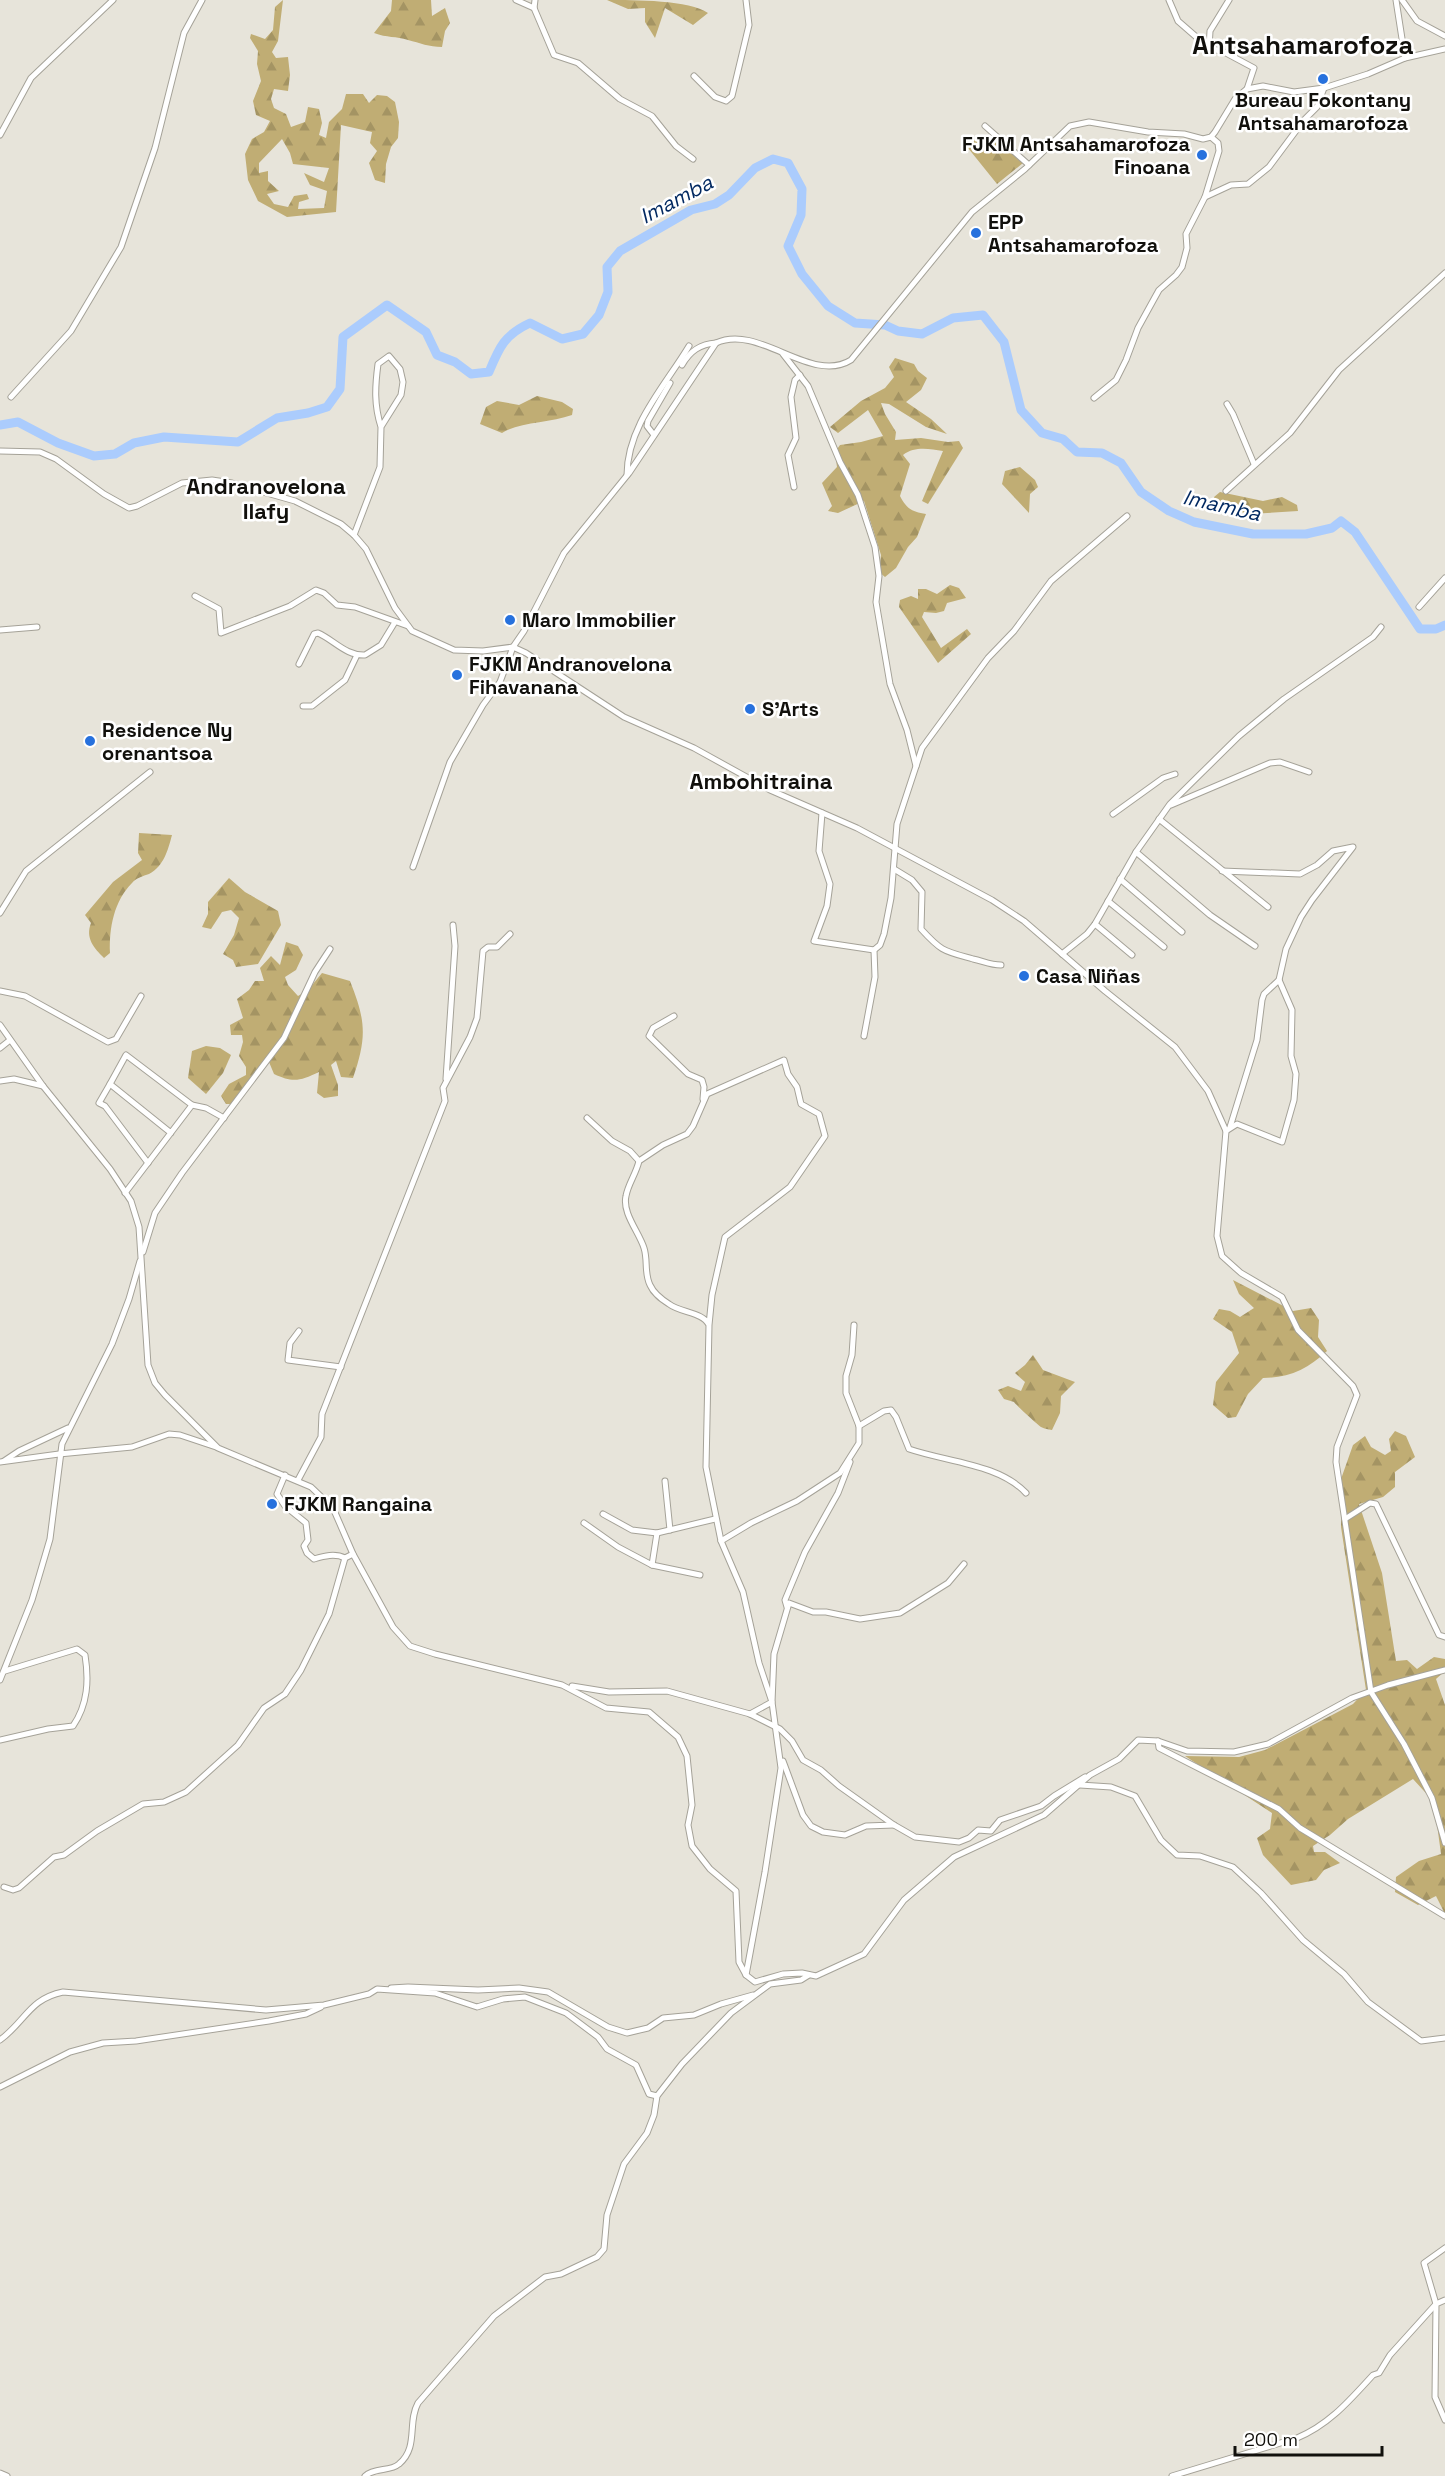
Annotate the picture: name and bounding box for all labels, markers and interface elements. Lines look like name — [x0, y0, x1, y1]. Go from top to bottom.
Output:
district label: Antsahamarofoza — [1192, 28, 1414, 62]
marker: Bureau Fokontany Antsahamarofoza — [1316, 72, 1330, 86]
place label: Bureau Fokontany Antsahamarofoza — [1235, 87, 1411, 136]
place label: FJKM Antsahamarofoza Finoana — [962, 131, 1190, 180]
marker: FJKM Antsahamarofoza Finoana — [1195, 148, 1209, 162]
water label: Imamba — [635, 168, 718, 229]
place label: EPP Antsahamarofoza — [988, 209, 1159, 258]
marker: EPP Antsahamarofoza — [969, 226, 983, 240]
district label: Andranovelona Ilafy — [186, 472, 346, 525]
water label: Imamba — [1181, 483, 1264, 527]
place label: Maro Immobilier — [522, 607, 676, 633]
marker: Maro Immobilier — [503, 613, 517, 627]
place label: FJKM Andranovelona Fihavanana — [469, 651, 672, 700]
marker: FJKM Andranovelona Fihavanana — [450, 668, 464, 682]
place label: S'Arts — [762, 696, 819, 722]
marker: S'Arts — [743, 702, 757, 716]
place label: Residence Ny orenantsoa — [102, 717, 233, 766]
marker: Residence Ny orenantsoa — [83, 734, 97, 748]
district label: Ambohitraina — [690, 767, 833, 795]
place label: Casa Niñas — [1036, 963, 1140, 989]
marker: Casa Niñas — [1017, 969, 1031, 983]
place label: FJKM Rangaina — [284, 1491, 433, 1517]
marker: FJKM Rangaina — [265, 1497, 279, 1511]
scale bar — [1235, 2419, 1382, 2457]
text: 200 m — [1244, 2428, 1298, 2451]

